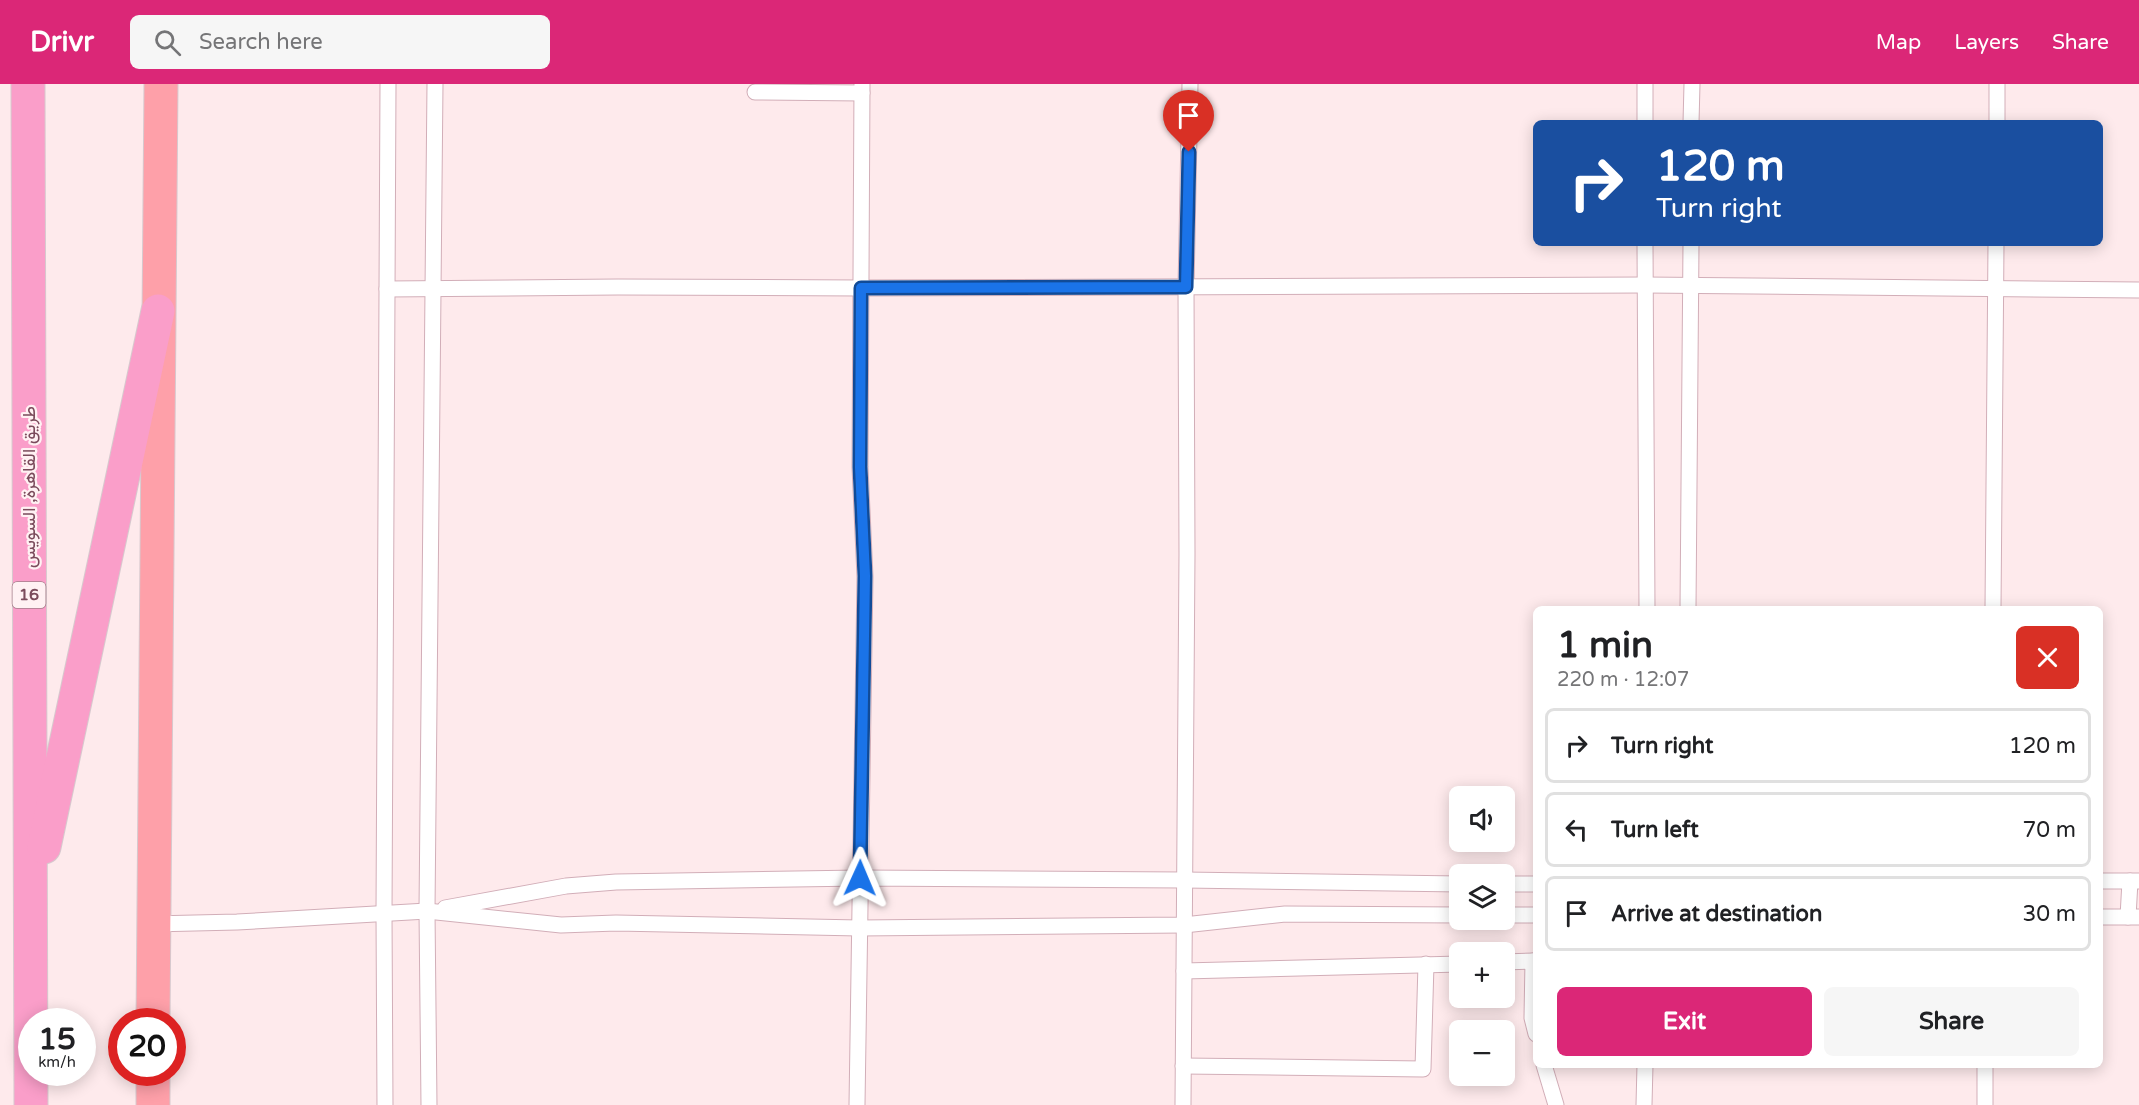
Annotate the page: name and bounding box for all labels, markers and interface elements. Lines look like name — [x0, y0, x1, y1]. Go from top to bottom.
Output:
search box — [130, 15, 550, 69]
text: Drivr — [30, 25, 94, 59]
icon: search — [151, 26, 184, 59]
text: Search here — [199, 29, 323, 55]
text: Map — [1876, 30, 1921, 55]
text: Layers — [1954, 30, 2019, 55]
text: Share — [2052, 30, 2109, 55]
pin — [1163, 90, 1214, 152]
icon: arrive — [1172, 99, 1205, 132]
text: 120 m — [1656, 141, 1785, 192]
icon: right — [1557, 144, 1635, 222]
text: Turn right — [1656, 192, 1782, 225]
street label: طريق القاهرة, السويس — [18, 406, 40, 568]
road number: 16 — [12, 582, 46, 608]
text: 1 min — [1557, 624, 1653, 667]
button: close — [2016, 626, 2079, 689]
text: 220 m · 12:07 — [1557, 668, 1689, 692]
icon: right — [1560, 729, 1593, 762]
text: Turn right — [1611, 733, 1713, 759]
text: 120 m — [2009, 733, 2076, 759]
map controls — [1449, 786, 1515, 1086]
button: sound — [1449, 786, 1515, 852]
icon: left — [1560, 813, 1593, 846]
text: Turn left — [1611, 817, 1699, 843]
text: 70 m — [2022, 817, 2076, 843]
position arrow — [828, 846, 892, 910]
button: layers — [1449, 864, 1515, 930]
icon: arrive — [1560, 897, 1593, 930]
text: Arrive at destination — [1611, 901, 1822, 927]
text: 30 m — [2022, 901, 2076, 927]
button: + — [1449, 942, 1515, 1008]
button: Exit — [1557, 987, 1812, 1056]
button: Share — [1824, 987, 2079, 1056]
speed limit sign: 20 — [108, 1008, 186, 1086]
button: − — [1449, 1020, 1515, 1086]
text: 15 — [38, 1021, 76, 1058]
text: km/h — [38, 1053, 76, 1071]

